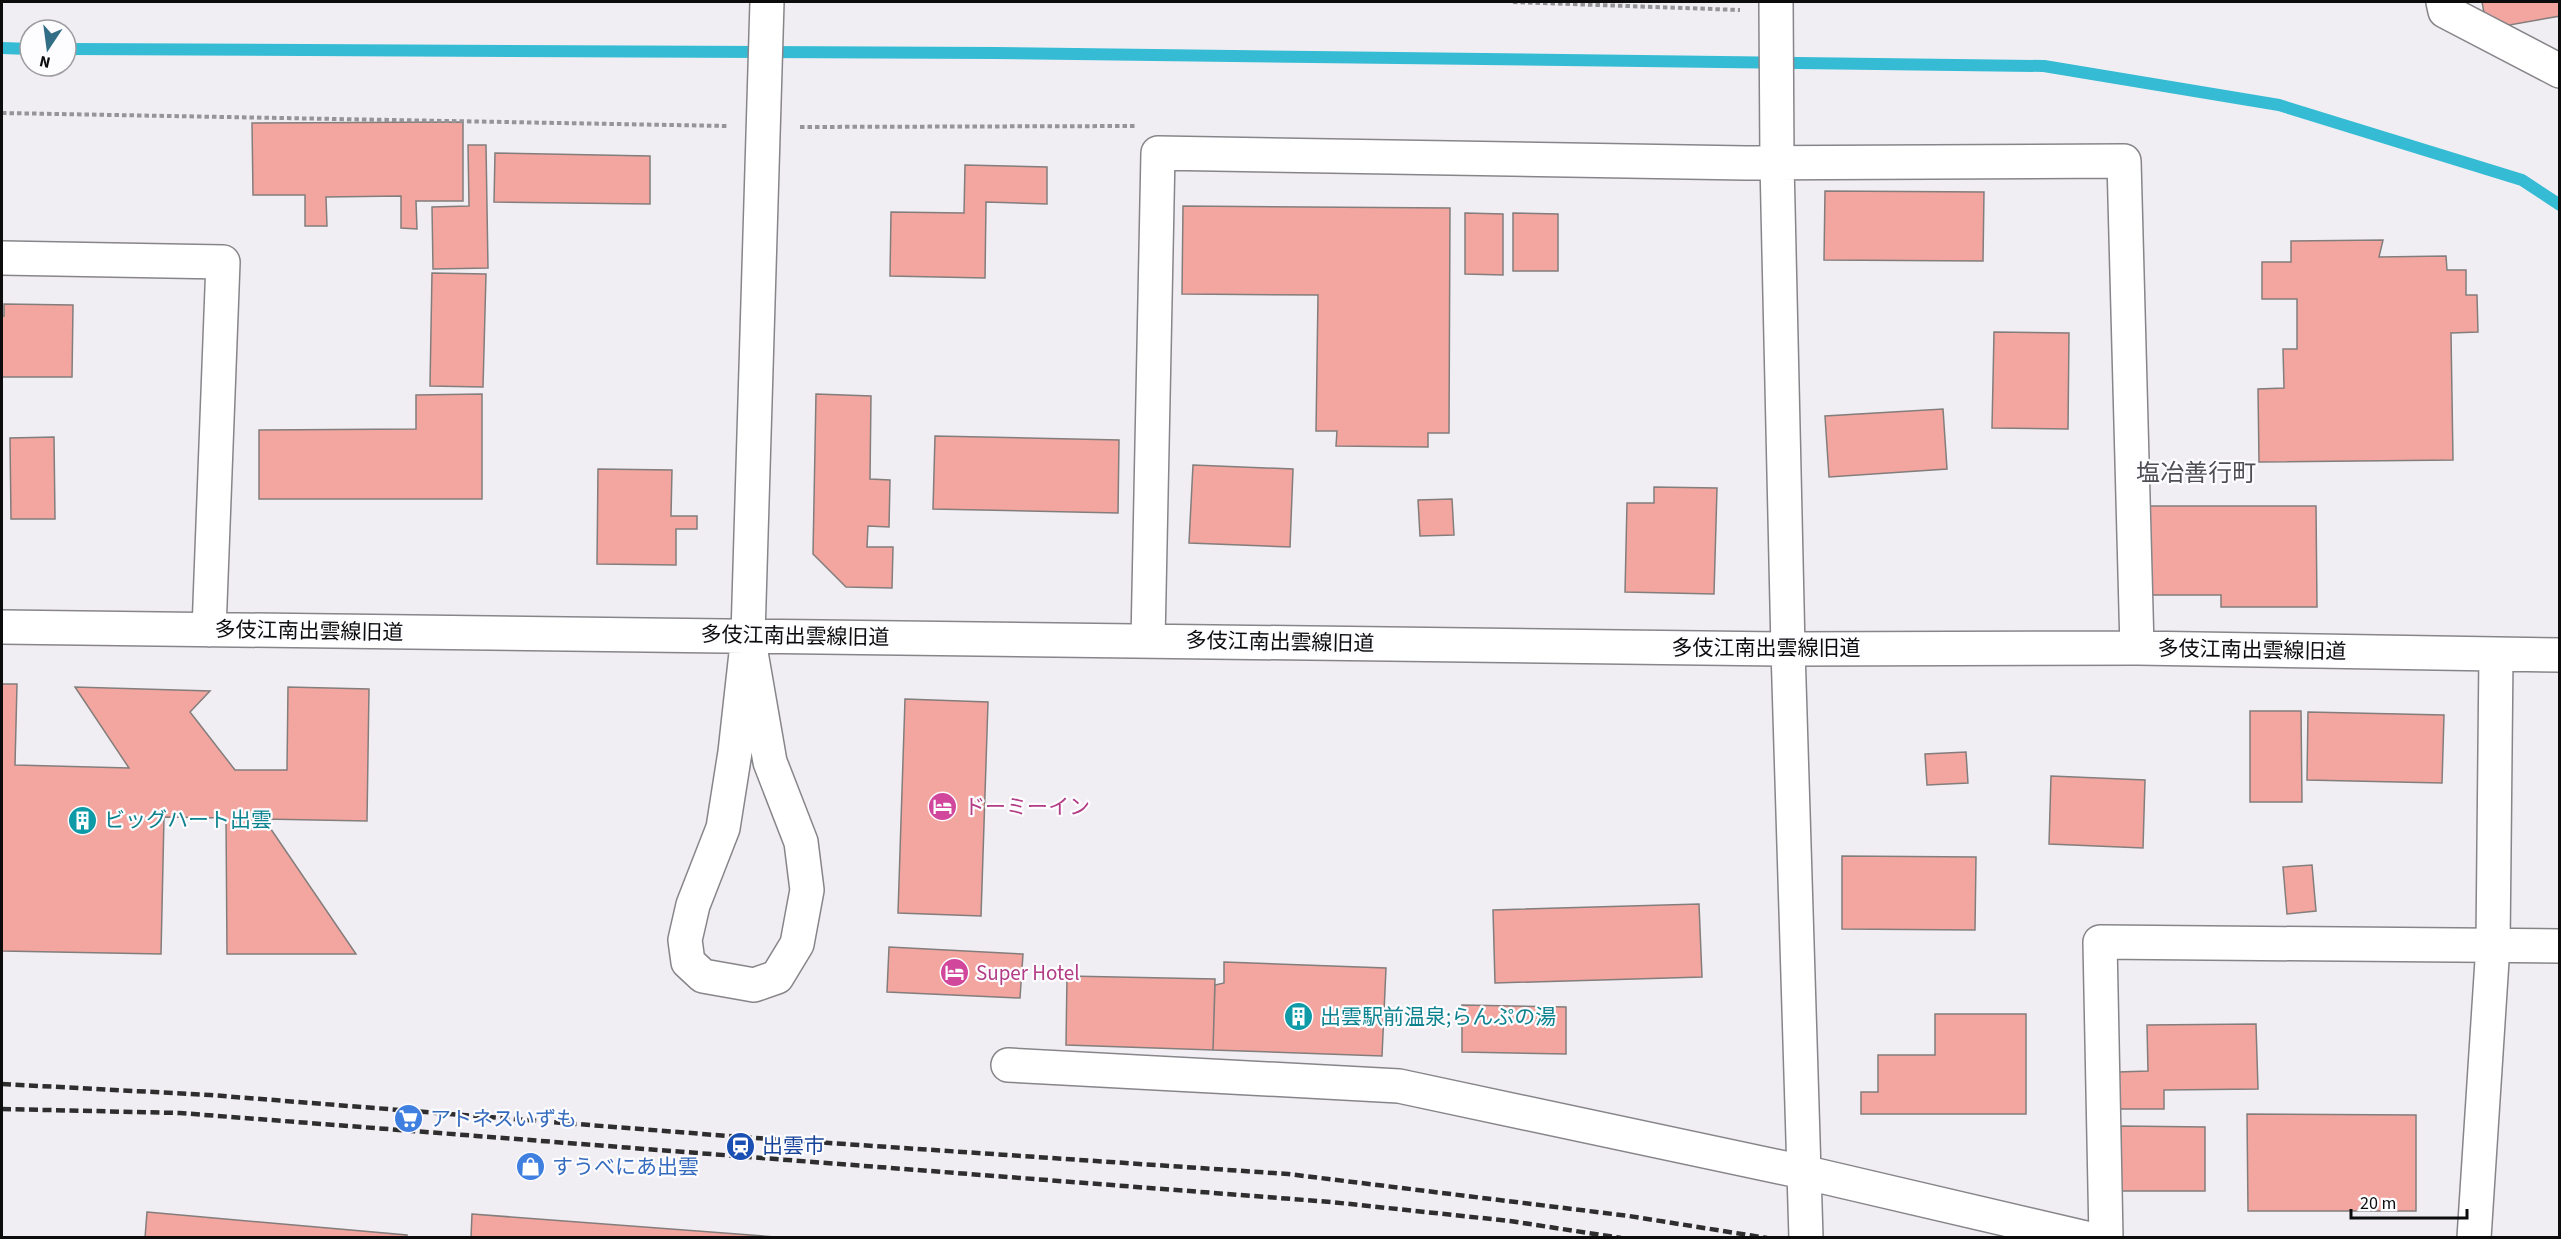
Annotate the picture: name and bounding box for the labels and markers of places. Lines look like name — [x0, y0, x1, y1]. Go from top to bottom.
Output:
hotel icon: ドーミーイン — [927, 791, 959, 823]
place label: ドーミーイン — [964, 792, 1090, 822]
building icon: ビッグハート出雲 — [67, 804, 99, 836]
place label: ビッグハート出雲 — [104, 805, 272, 835]
hotel icon: Super Hotel — [939, 957, 971, 989]
place label: Super Hotel — [976, 958, 1080, 988]
building icon: 出雲駅前温泉;らんぷの湯 — [1283, 1001, 1315, 1033]
place label: 出雲駅前温泉;らんぷの湯 — [1320, 1002, 1556, 1032]
supermarket icon: アトネスいずも — [393, 1103, 425, 1135]
place label: アトネスいずも — [430, 1104, 577, 1134]
station icon: 出雲市 — [725, 1130, 757, 1162]
place label: 出雲市 — [762, 1131, 825, 1161]
shop icon: すうべにあ出雲 — [515, 1151, 547, 1183]
place label: すうべにあ出雲 — [552, 1152, 699, 1182]

